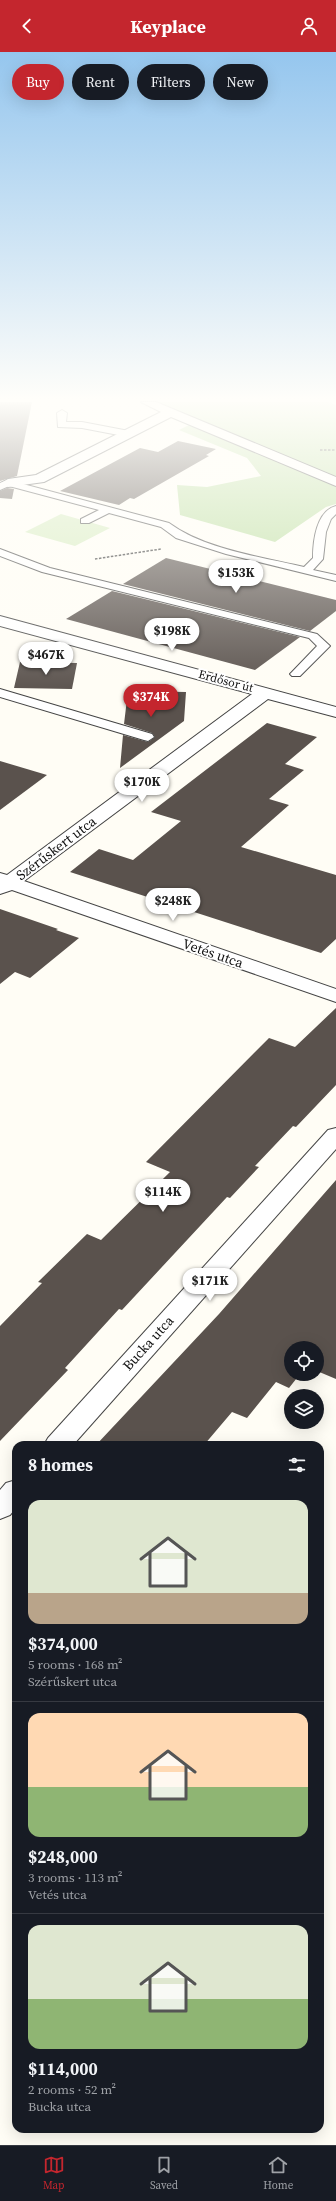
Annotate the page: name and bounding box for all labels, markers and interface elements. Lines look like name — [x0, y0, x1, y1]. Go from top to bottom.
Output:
text: Keyplace — [130, 14, 206, 39]
icon: back — [16, 15, 38, 37]
icon: person — [298, 15, 320, 37]
chip: Buy — [12, 64, 64, 100]
chip: Rent — [72, 64, 129, 100]
chip: Filters — [137, 64, 205, 100]
chip: New — [213, 64, 268, 100]
pin: $153K — [208, 560, 264, 594]
text: $153K — [217, 564, 255, 581]
pin: $198K — [144, 618, 200, 652]
text: $198K — [153, 622, 191, 639]
pin: $467K — [18, 642, 74, 676]
text: $467K — [27, 646, 65, 663]
street label: Erdősor út — [197, 666, 255, 696]
pin: $374K — [123, 684, 179, 718]
text: $374K — [132, 688, 170, 705]
pin: $170K — [114, 769, 170, 803]
text: $170K — [123, 773, 161, 790]
street label: Szérűskert utca — [12, 811, 101, 885]
pin: $248K — [145, 888, 201, 922]
text: $248K — [154, 892, 192, 909]
street label: Vetés utca — [180, 933, 247, 973]
pin: $114K — [135, 1179, 191, 1213]
text: $114K — [144, 1183, 182, 1200]
pin: $171K — [182, 1268, 238, 1302]
text: $171K — [191, 1272, 229, 1289]
street label: Bucka utca — [118, 1310, 179, 1375]
map controls — [284, 1341, 324, 1429]
button: locate — [284, 1341, 324, 1381]
button: layers — [284, 1389, 324, 1429]
text: 8 homes — [28, 1453, 93, 1477]
icon: filters — [286, 1454, 308, 1476]
icon: home — [132, 1526, 204, 1598]
text: $374,000 — [28, 1632, 98, 1656]
text: 5 rooms · 168 m² — [28, 1656, 123, 1673]
text: Szérűskert utca — [28, 1673, 117, 1690]
icon: home — [132, 1739, 204, 1811]
text: $248,000 — [28, 1845, 98, 1869]
text: 3 rooms · 113 m² — [28, 1869, 123, 1886]
text: Vetés utca — [28, 1886, 87, 1903]
icon: home — [132, 1951, 204, 2023]
text: $114,000 — [28, 2057, 98, 2081]
text: 2 rooms · 52 m² — [28, 2081, 116, 2098]
text: Bucka utca — [28, 2098, 91, 2115]
tab: Map — [43, 2154, 65, 2193]
tab: Saved — [150, 2154, 178, 2193]
tab: Home — [263, 2154, 293, 2193]

